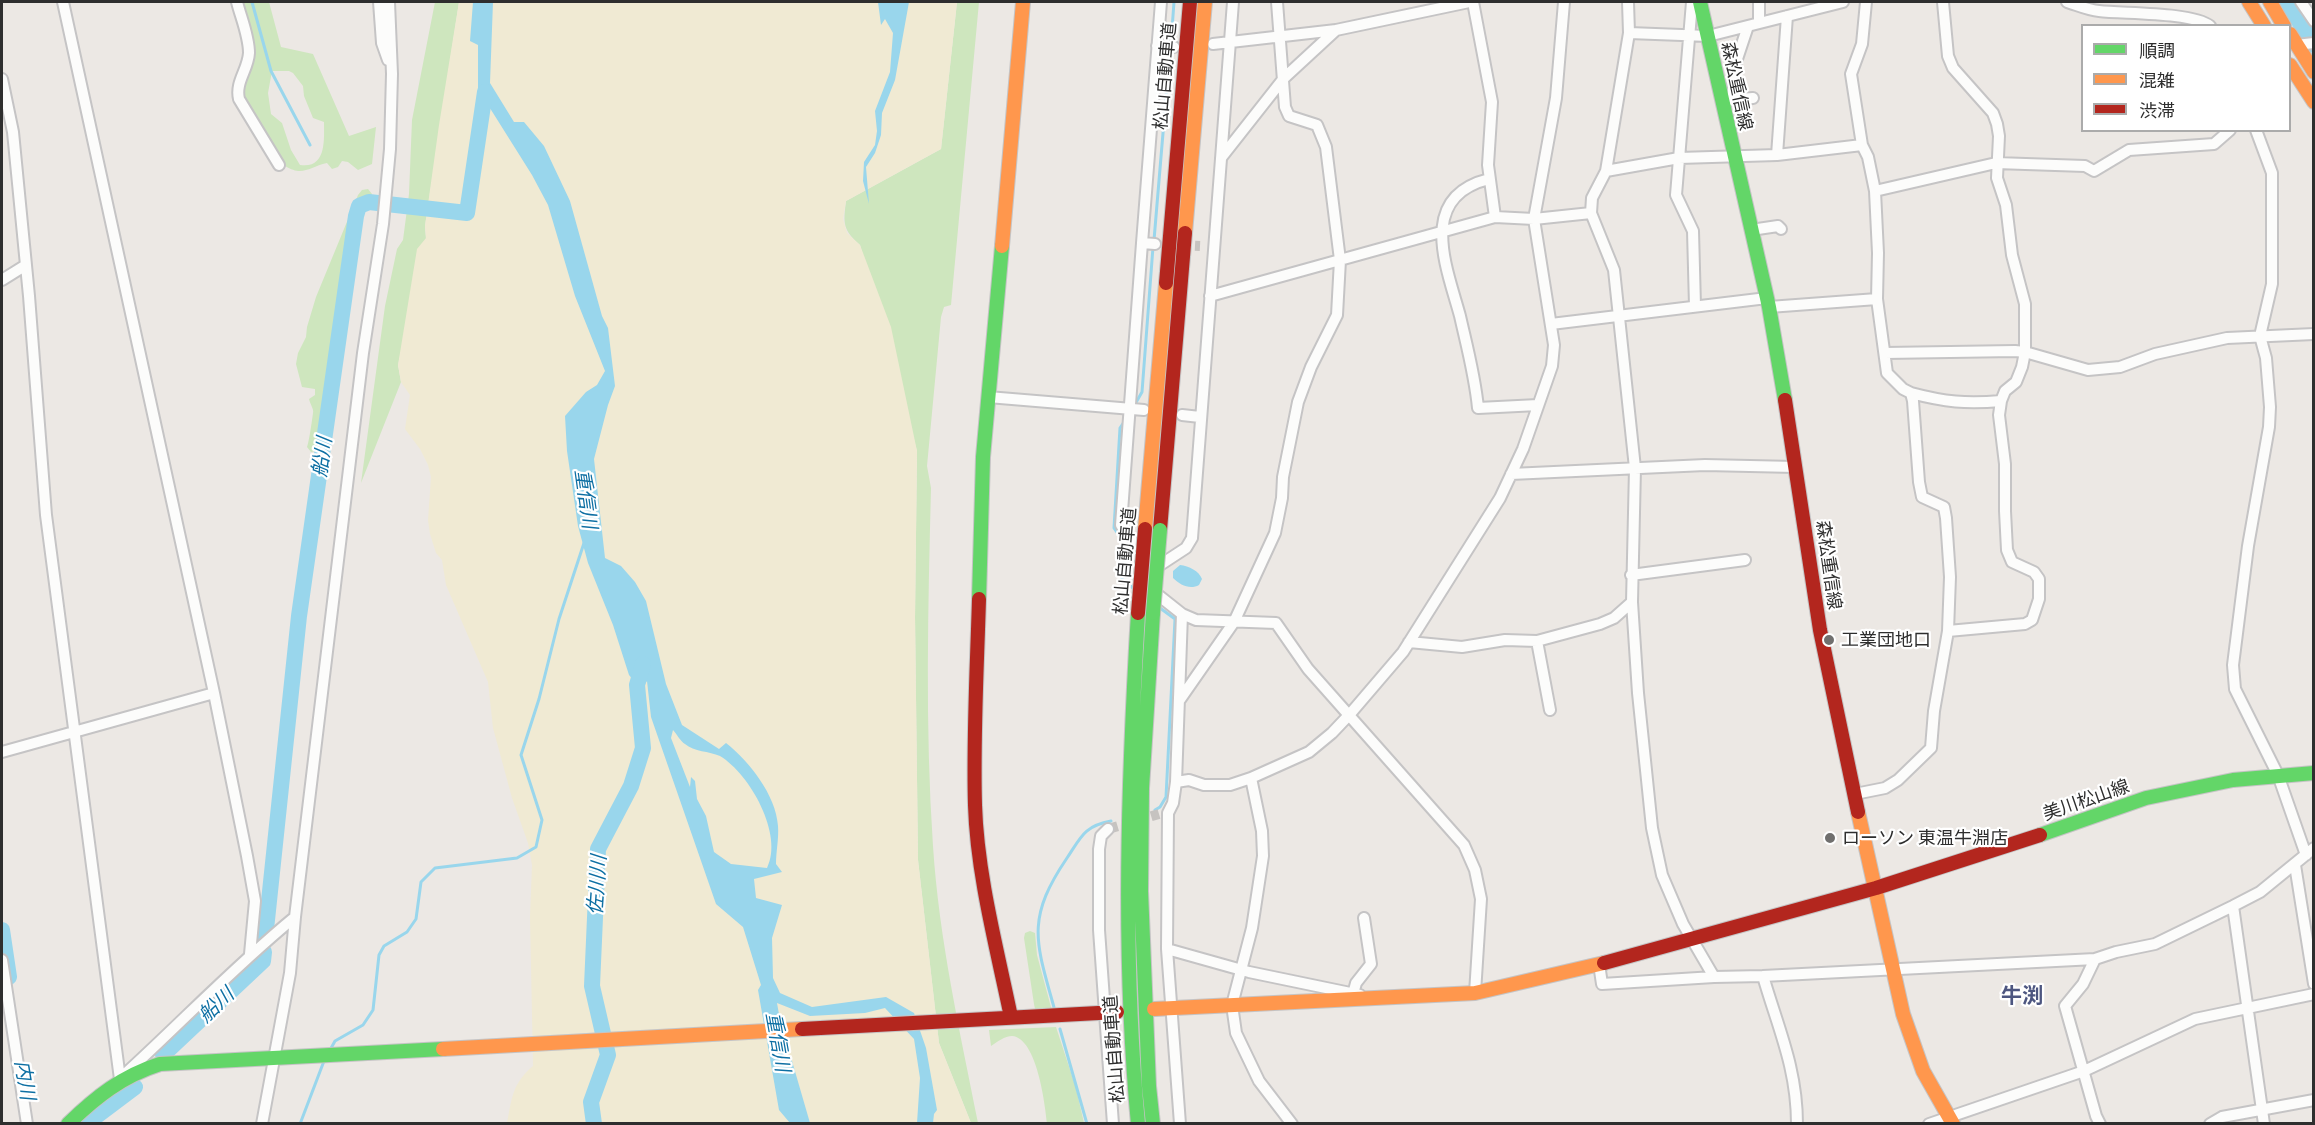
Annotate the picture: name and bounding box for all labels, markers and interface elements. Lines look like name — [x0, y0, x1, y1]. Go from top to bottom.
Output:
street label: 松山自動車道 — [1150, 21, 1180, 131]
legend — [2081, 24, 2291, 132]
street label: 森松重信線 — [1717, 40, 1757, 132]
text: 順調 — [2139, 40, 2175, 60]
text: 混雑 — [2139, 70, 2175, 90]
text: 渋滞 — [2139, 100, 2175, 120]
water label: 船川 — [307, 436, 337, 478]
water label: 重信川 — [570, 468, 602, 530]
street label: 松山自動車道 — [1110, 506, 1140, 616]
street label: 森松重信線 — [1812, 519, 1846, 611]
place label: 工業団地口 — [1841, 629, 1931, 651]
marker: 工業団地口 — [1822, 633, 1836, 647]
street label: 美川松山線 — [2040, 775, 2132, 825]
place label: ローソン 東温牛淵店 — [1842, 827, 2008, 849]
marker: ローソン 東温牛淵店 — [1823, 831, 1837, 845]
water label: 佐川川 — [583, 854, 611, 916]
water label: 船川 — [193, 983, 239, 1027]
district label: 牛渕 — [2001, 983, 2043, 1009]
street label: 松山自動車道 — [1099, 994, 1129, 1104]
water label: 重信川 — [761, 1010, 795, 1074]
water label: 内川 — [10, 1058, 40, 1102]

